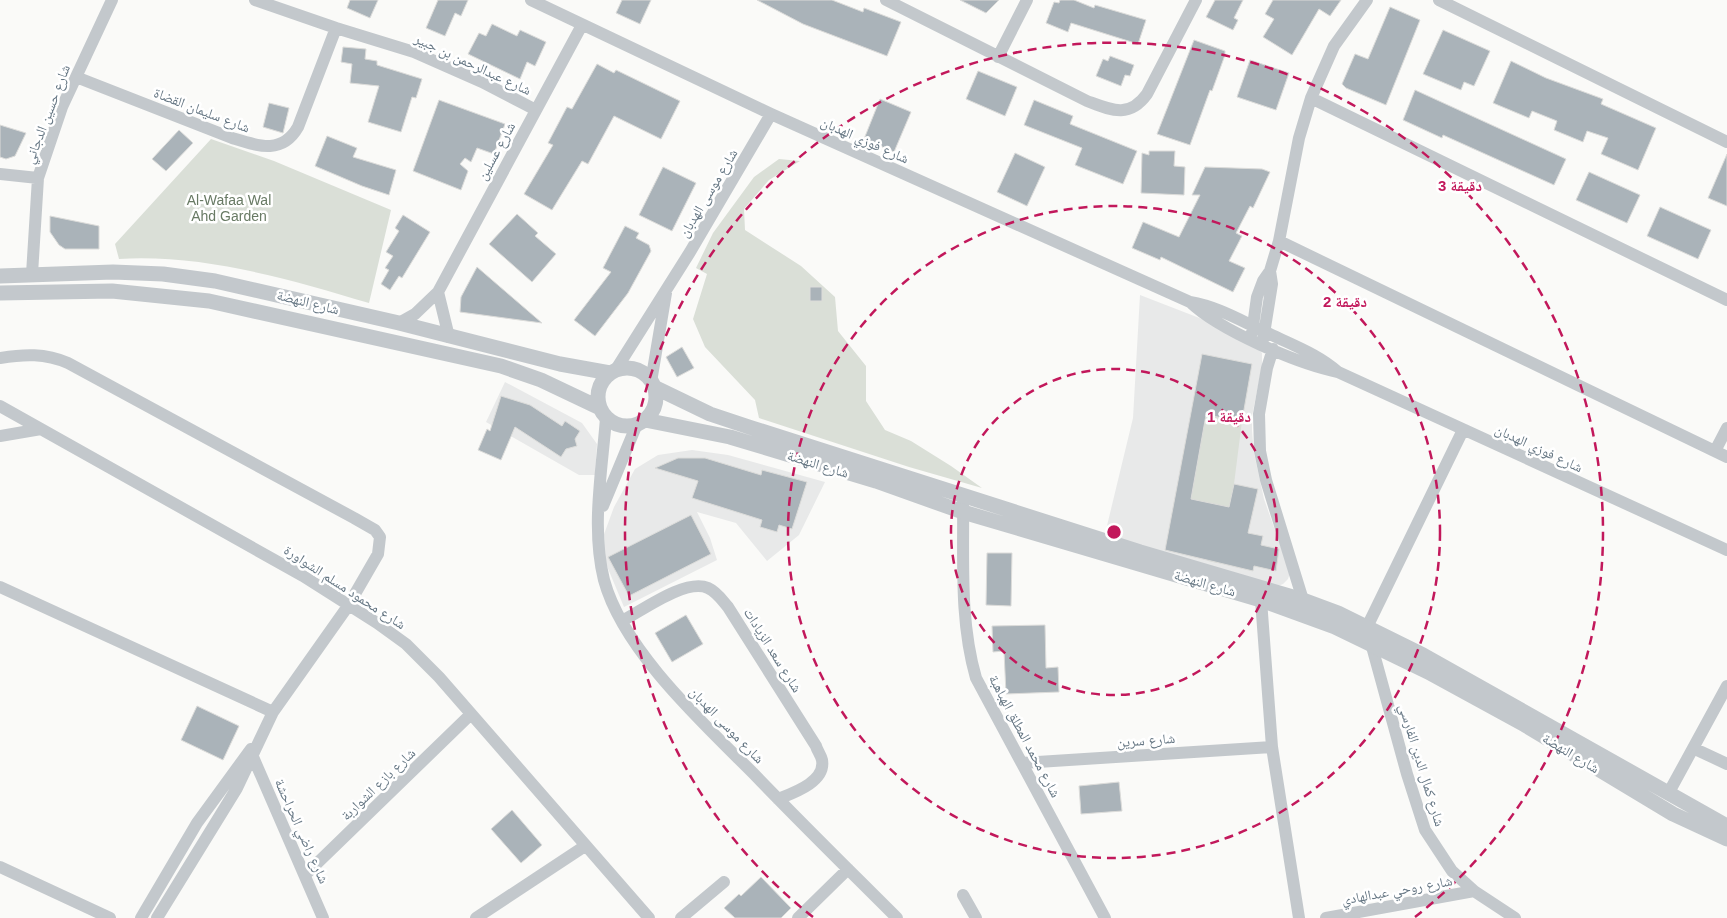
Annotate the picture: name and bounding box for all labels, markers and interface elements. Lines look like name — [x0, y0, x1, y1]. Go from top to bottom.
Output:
street label: شارع عبدالرحمن بن جبير — [410, 30, 534, 100]
street label: شارع حسين الدجاني — [21, 62, 77, 167]
street label: شارع سليمان القضاة — [151, 84, 252, 138]
street label: شارع فوزي الهدبان — [817, 113, 912, 170]
street label: شارع عسلين — [474, 119, 520, 184]
street label: شارع موسى الهدبان — [675, 146, 742, 241]
text: 3 دقيقة — [1438, 177, 1482, 194]
park label: Al-Wafaa Wal Ahd Garden — [187, 192, 271, 224]
street label: شارع النهضة — [275, 287, 341, 319]
text: 2 دقيقة — [1323, 293, 1367, 310]
text: 1 دقيقة — [1207, 408, 1251, 425]
street label: شارع فوزي الهدبان — [1491, 421, 1585, 478]
street label: شارع النهضة — [785, 447, 851, 483]
centre of rings — [1105, 523, 1123, 541]
street label: شارع محمود مسلم الشواورة — [280, 542, 409, 634]
street label: شارع النهضة — [1172, 567, 1238, 601]
street label: شارع سعد الزيادات — [739, 605, 805, 696]
street label: شارع محمد المطلق الهباهبة — [984, 672, 1064, 801]
street label: شارع موسى الهدبان — [685, 683, 767, 768]
street label: شارع كمال الدين الفارسي — [1392, 702, 1448, 829]
street label: شارع سرين — [1116, 730, 1176, 752]
street label: شارع النهضة — [1539, 730, 1602, 778]
street label: شارع بازع الشواربة — [338, 745, 420, 825]
street label: شارع راضي الحراحشة — [268, 776, 332, 887]
street label: شارع روحي عبدالهادي — [1340, 872, 1454, 911]

